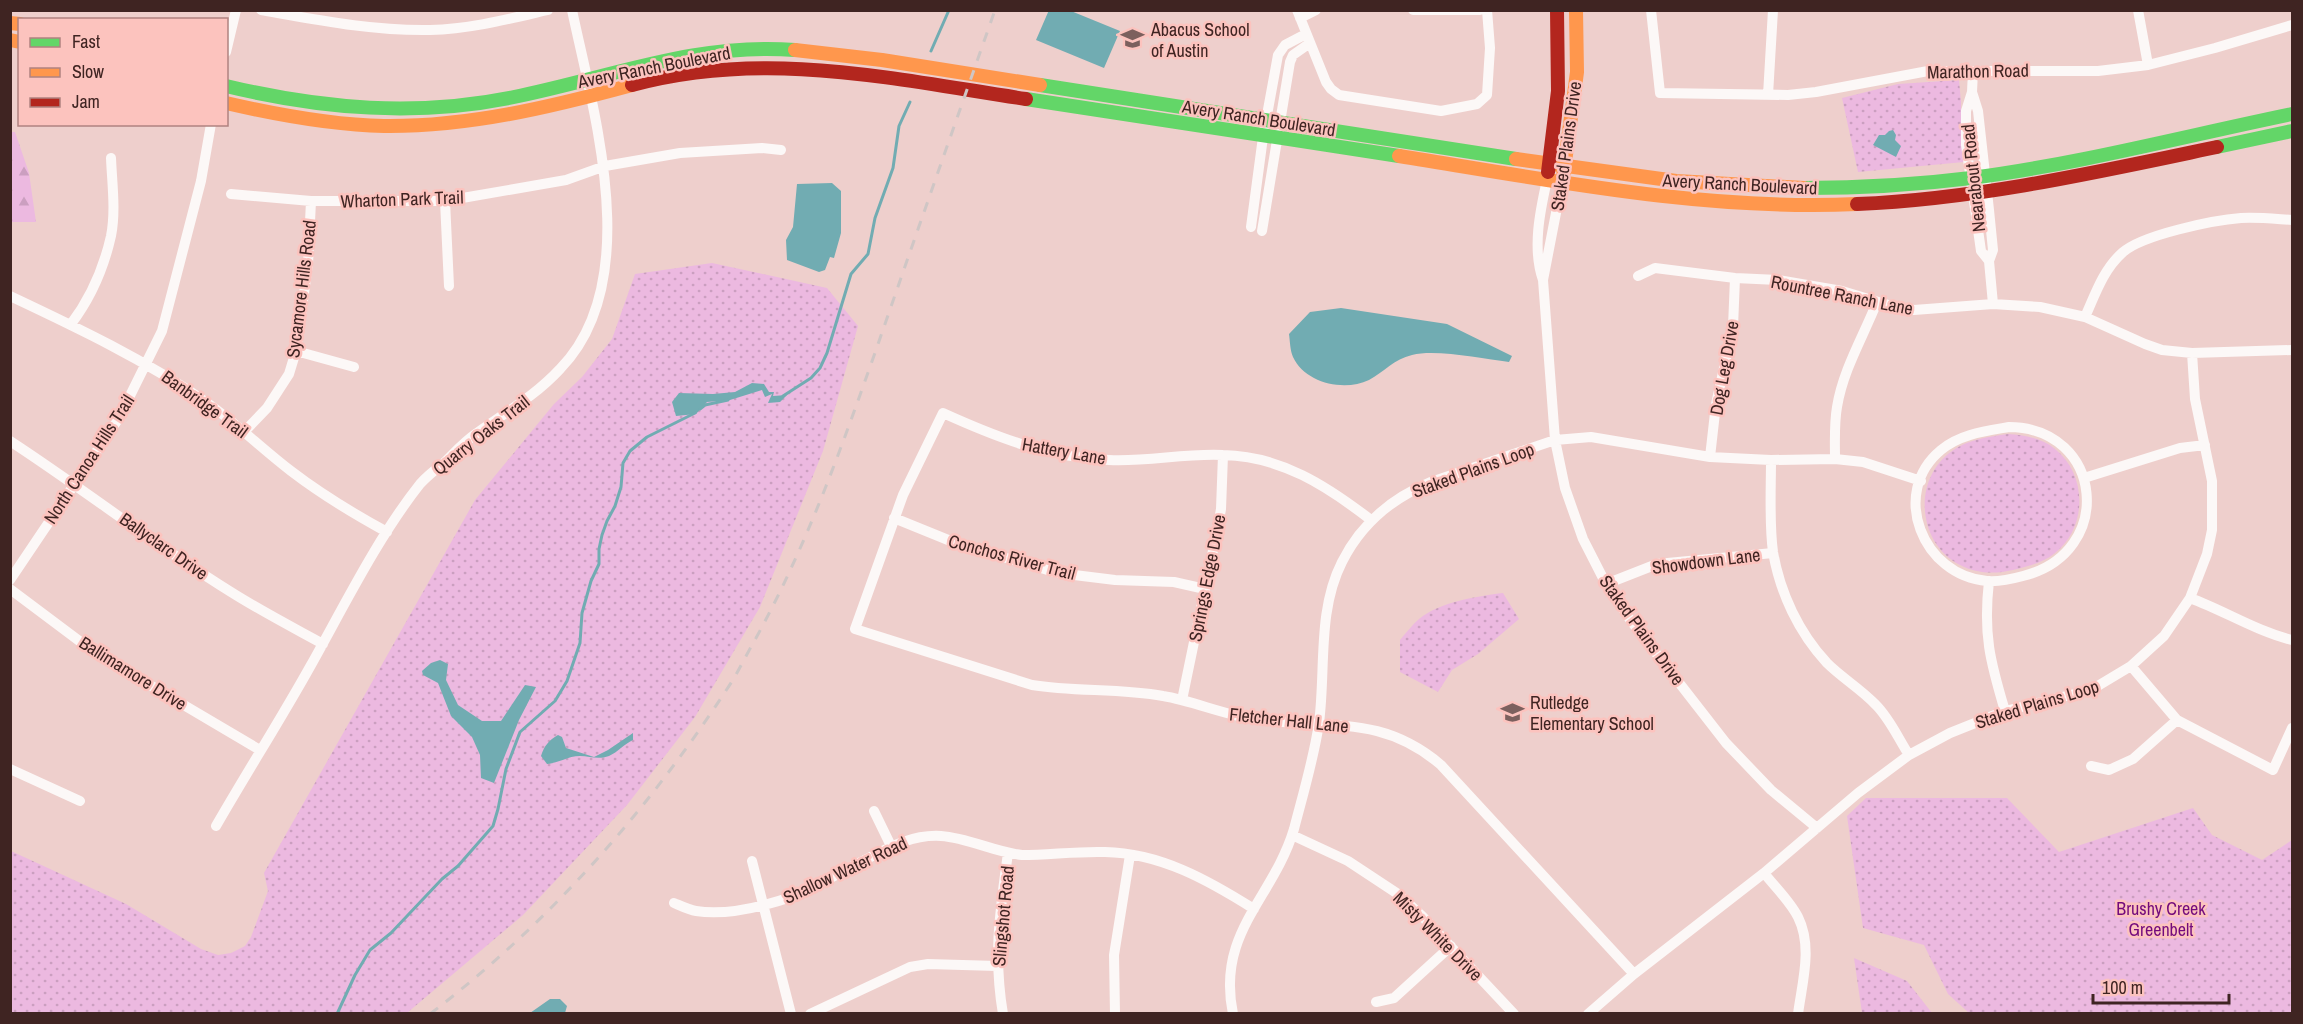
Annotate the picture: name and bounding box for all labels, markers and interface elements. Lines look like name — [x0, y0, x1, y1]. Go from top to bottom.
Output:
place label: Abacus School of Austin — [1150, 17, 1249, 63]
legend — [18, 18, 228, 126]
school or university icon: Abacus School of Austin — [1120, 26, 1146, 52]
text: Fast — [72, 29, 100, 54]
street label: Avery Ranch Boulevard — [575, 40, 732, 94]
street label: Marathon Road — [1927, 58, 2029, 84]
text: Slow — [72, 59, 104, 84]
street label: Staked Plains Drive — [1545, 80, 1587, 212]
text: Jam — [72, 89, 100, 114]
street label: Avery Ranch Boulevard — [1180, 93, 1337, 142]
street label: Nearabout Road — [1955, 123, 1991, 233]
street label: Avery Ranch Boulevard — [1661, 167, 1818, 201]
street label: Wharton Park Trail — [340, 184, 464, 214]
street label: Sycamore Hills Road — [280, 219, 322, 359]
street label: Rountree Ranch Lane — [1769, 269, 1915, 321]
street label: Dog Leg Drive — [1703, 319, 1745, 417]
street label: Banbridge Trail — [157, 364, 253, 444]
street label: Quarry Oaks Trail — [427, 389, 535, 481]
street label: North Canoa Hills Trail — [38, 390, 140, 528]
street label: Hattery Lane — [1020, 431, 1108, 471]
street label: Staked Plains Loop — [1409, 436, 1537, 504]
street label: Ballyclarc Drive — [115, 506, 213, 586]
street label: Springs Edge Drive — [1182, 512, 1232, 644]
street label: Conchos River Trail — [946, 528, 1078, 586]
street label: Showdown Lane — [1650, 542, 1762, 580]
street label: Staked Plains Drive — [1594, 570, 1690, 690]
street label: Ballimamore Drive — [75, 630, 191, 716]
street label: Staked Plains Loop — [1972, 673, 2102, 735]
place label: Rutledge Elementary School — [1530, 690, 1654, 736]
school or university icon: Rutledge Elementary School — [1499, 699, 1525, 725]
street label: Fletcher Hall Lane — [1228, 701, 1350, 739]
street label: Shallow Water Road — [779, 830, 911, 910]
street label: Slingshot Road — [986, 865, 1020, 967]
street label: Misty White Drive — [1388, 886, 1488, 986]
park label: Brushy Creek Greenbelt — [2116, 896, 2206, 942]
scale bar — [2093, 967, 2230, 1005]
text: 100 m — [2102, 975, 2143, 1000]

